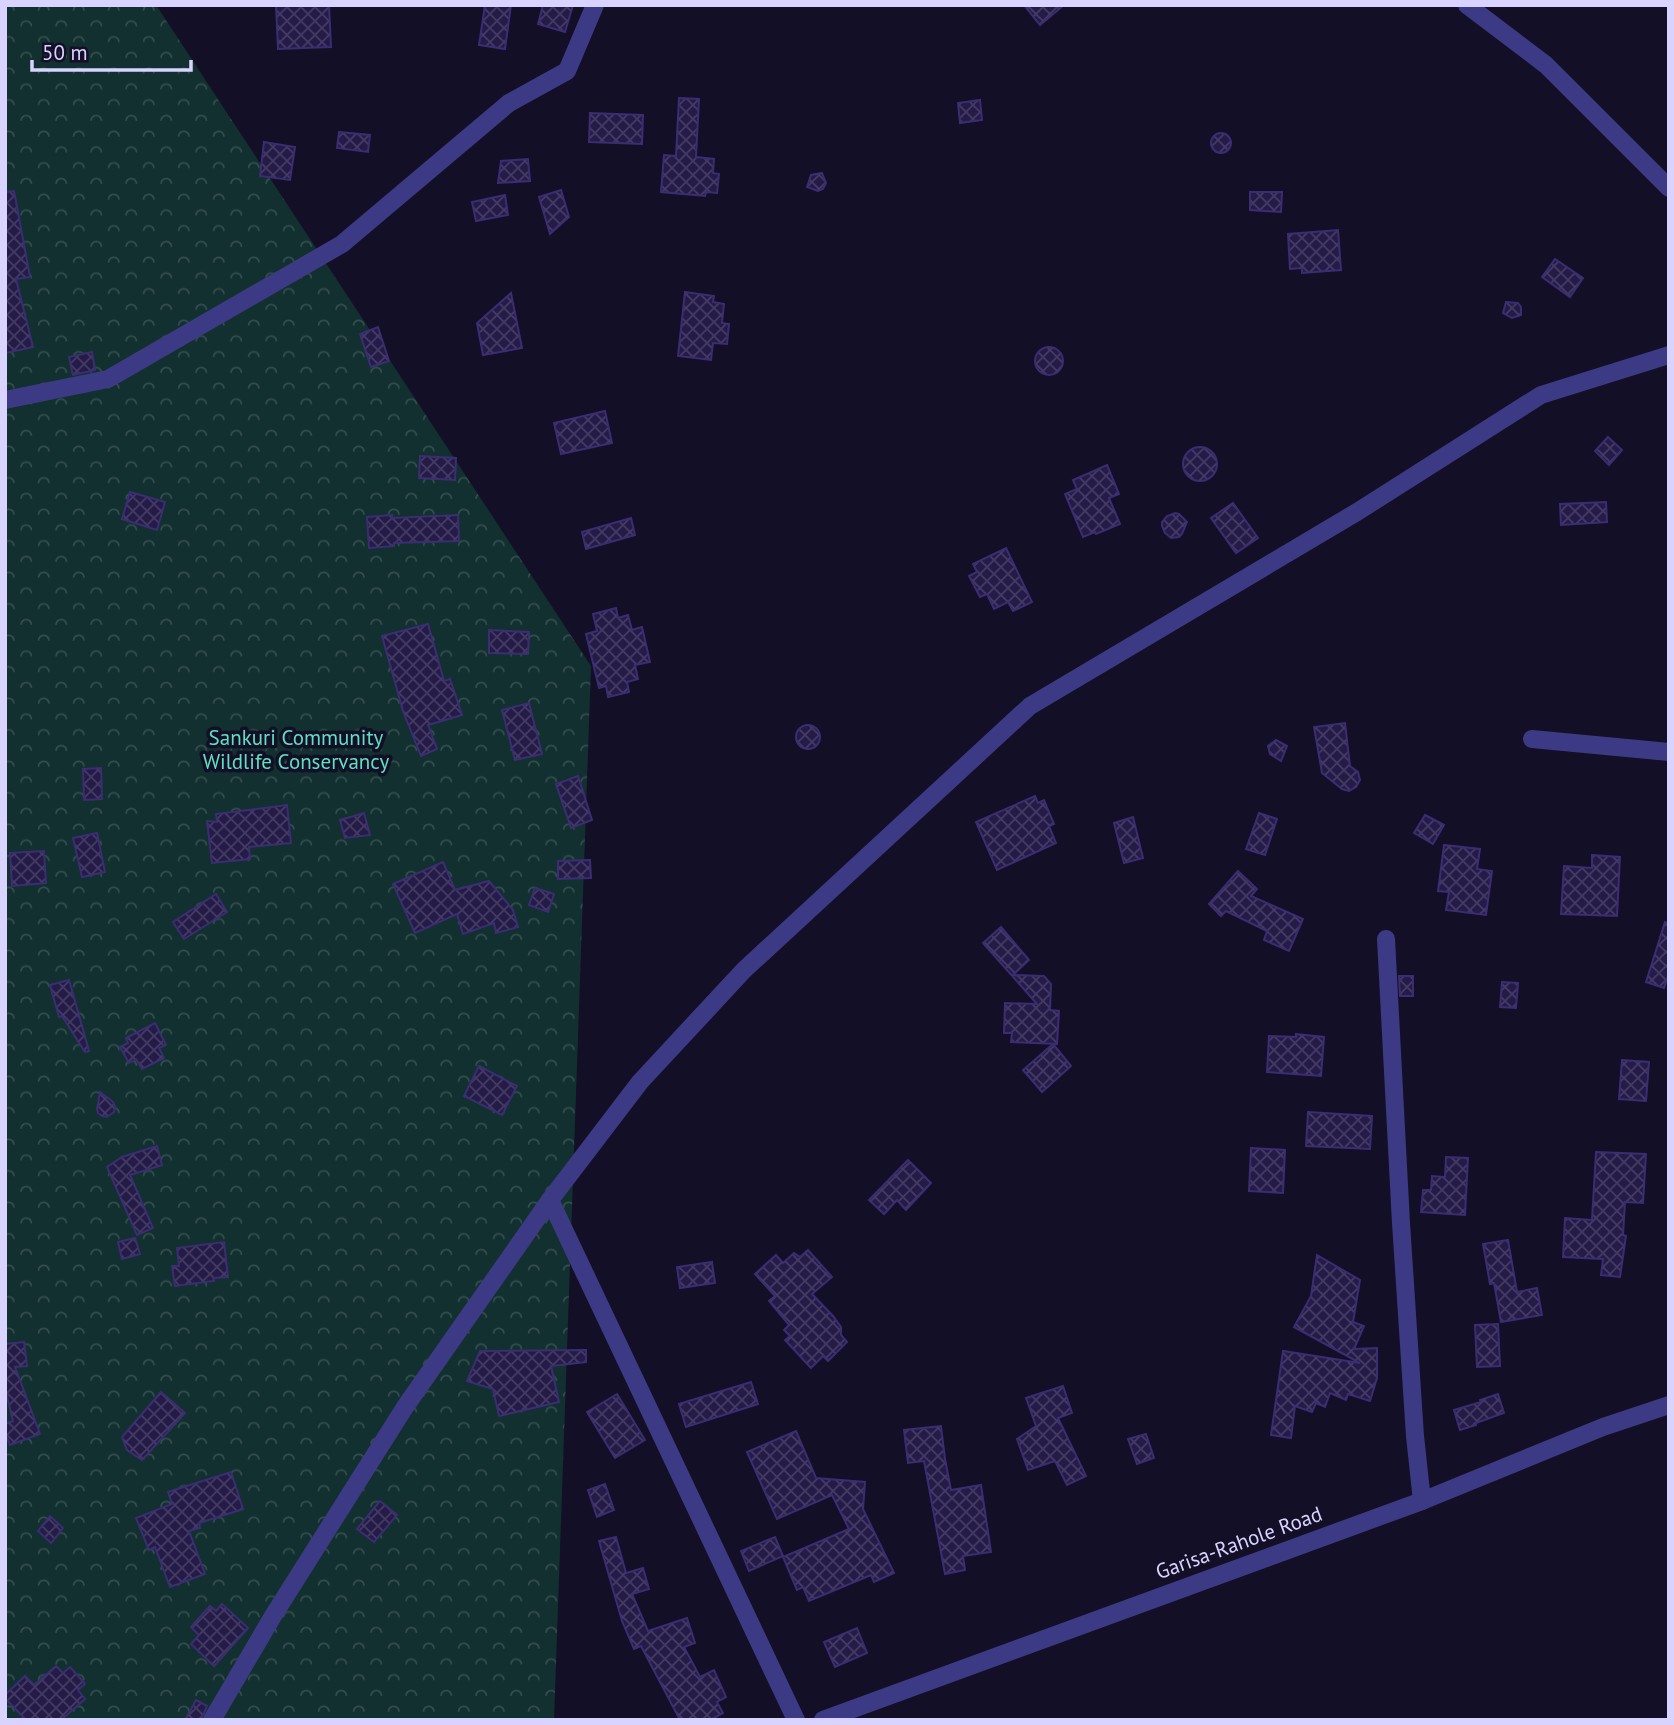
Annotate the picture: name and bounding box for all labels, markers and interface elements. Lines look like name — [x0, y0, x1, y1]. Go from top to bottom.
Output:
scale bar — [32, 28, 191, 72]
text: 50 m — [42, 39, 88, 66]
park label: Sankuri Community Wildlife Conservancy — [203, 724, 390, 775]
street label: Garisa-Rahole Road — [1152, 1500, 1326, 1585]

